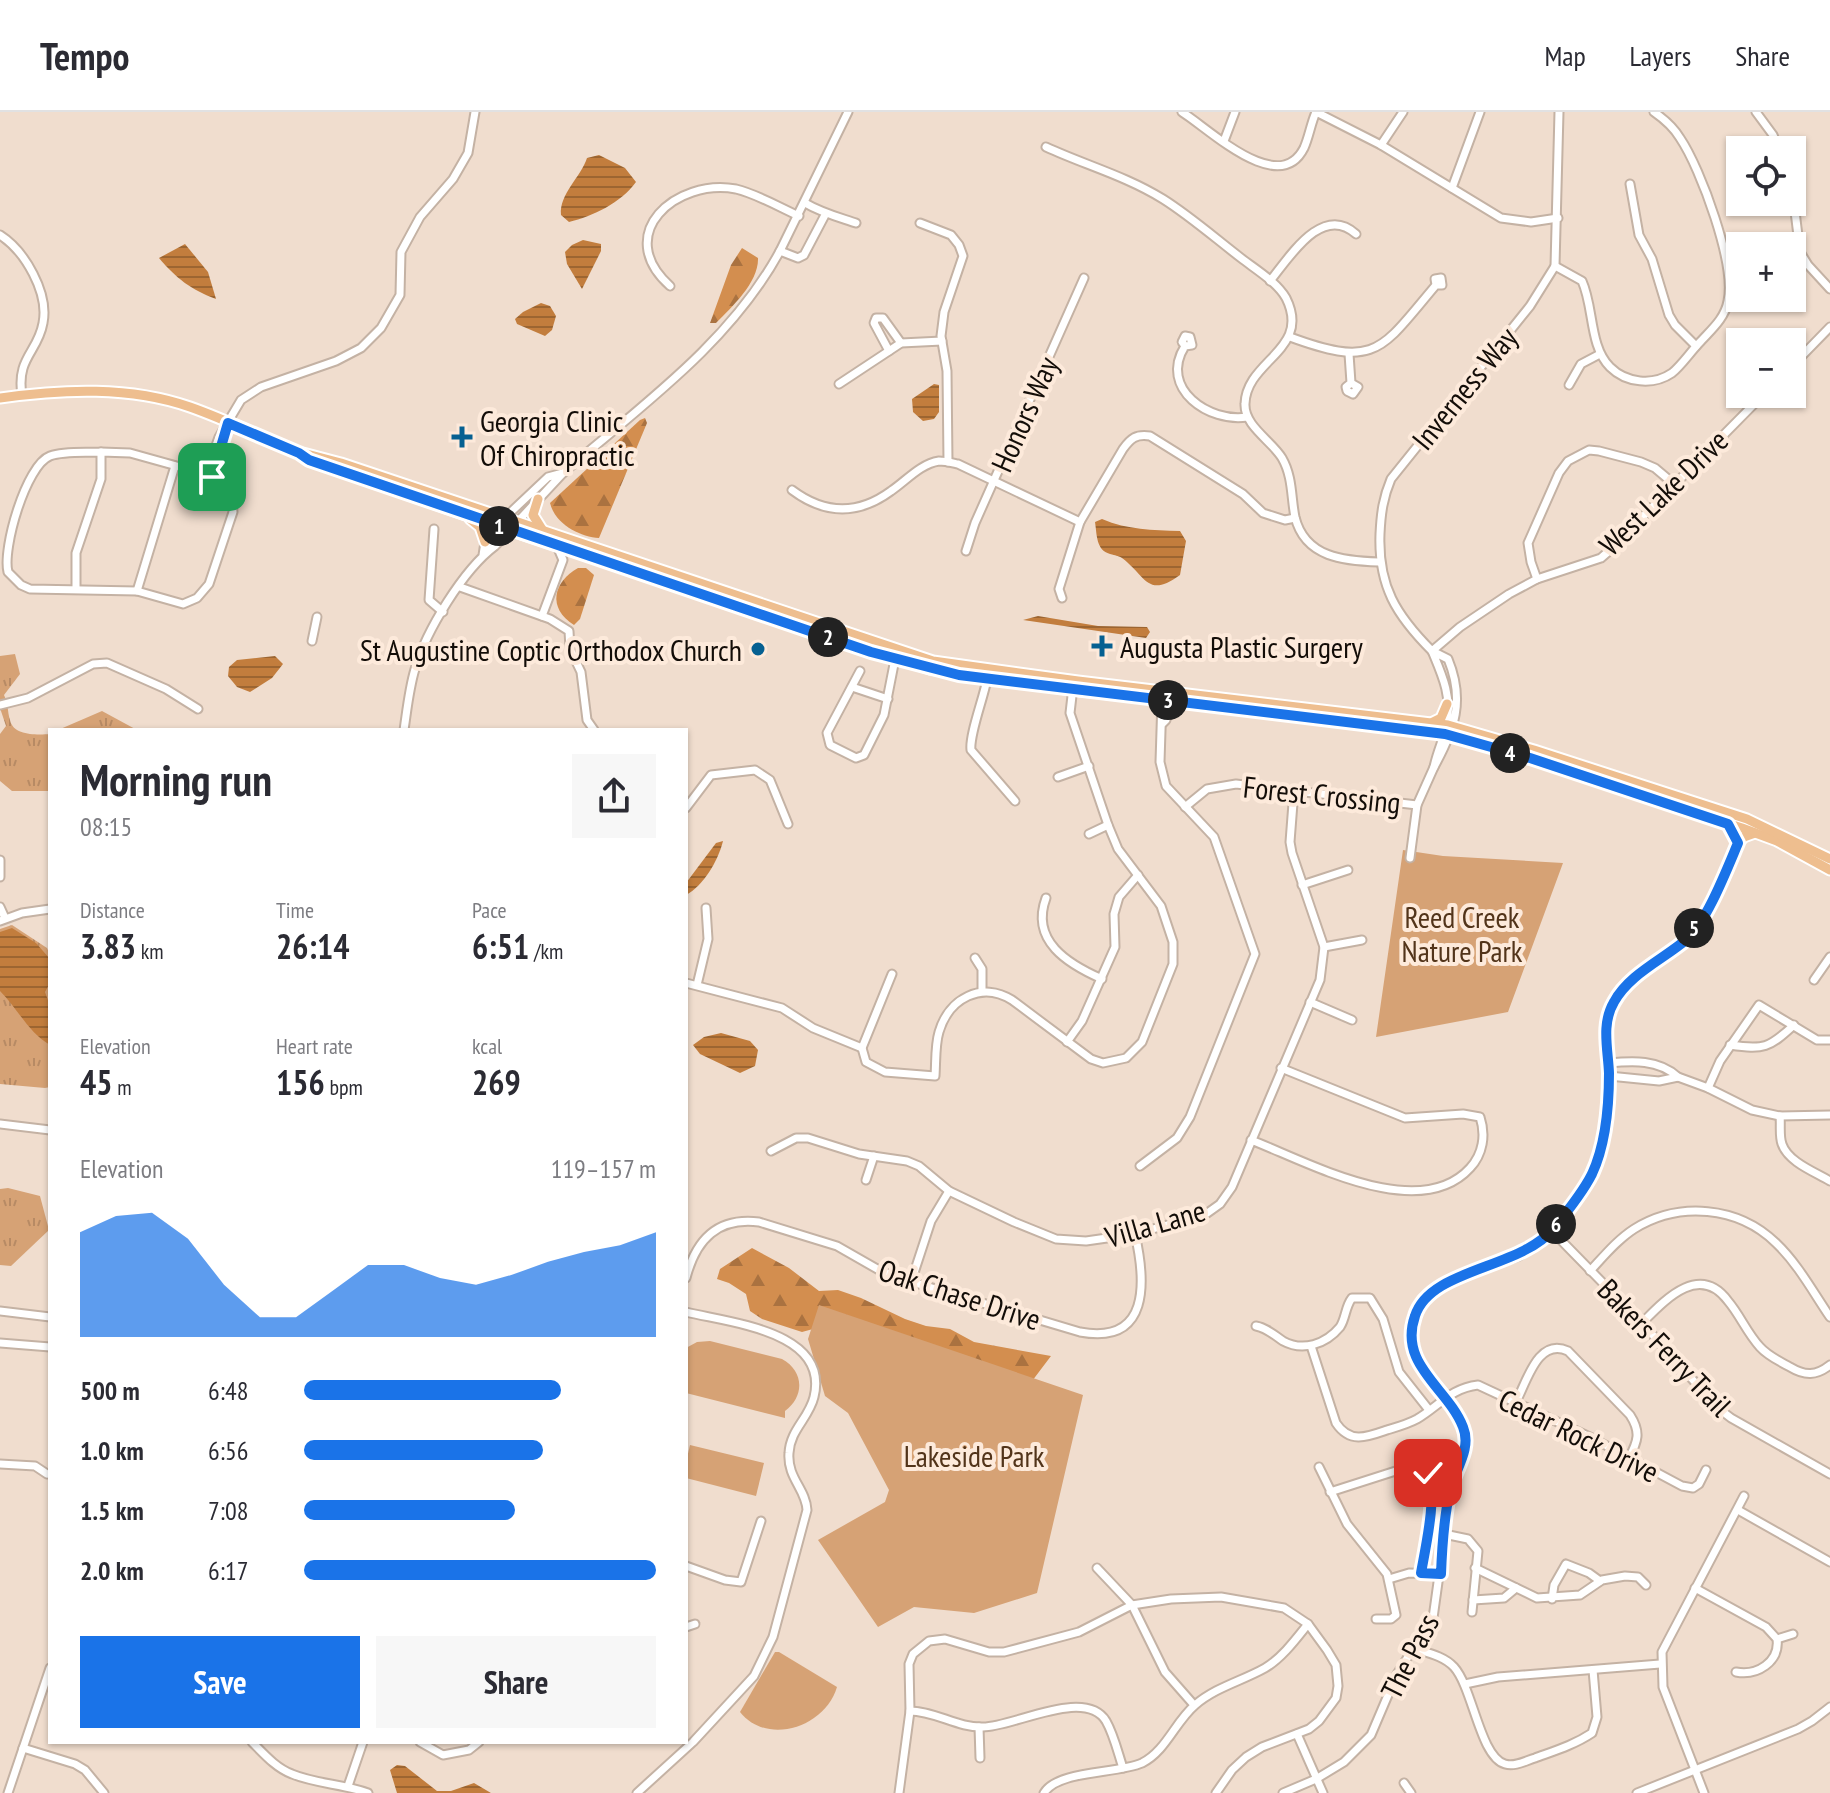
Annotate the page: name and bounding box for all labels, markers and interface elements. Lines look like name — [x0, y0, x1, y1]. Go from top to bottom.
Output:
text: Tempo — [40, 31, 129, 80]
text: Map — [1544, 37, 1586, 74]
text: Layers — [1630, 37, 1691, 74]
text: Share — [1735, 37, 1790, 74]
map controls — [1726, 136, 1806, 408]
button: locate — [1726, 136, 1806, 216]
button: + — [1726, 232, 1806, 312]
street label: Inverness Way — [1403, 318, 1526, 457]
button: − — [1726, 328, 1806, 408]
street label: Honors Way — [981, 350, 1067, 478]
place label: Georgia Clinic Of Chiropractic — [480, 401, 635, 474]
street label: West Lake Drive — [1590, 421, 1736, 563]
marker: Georgia Clinic Of Chiropractic — [451, 426, 473, 448]
pin — [178, 443, 246, 511]
icon: arrive — [190, 455, 234, 499]
pin: 1 — [479, 506, 519, 546]
text: 1 — [494, 512, 504, 540]
pin: 2 — [808, 617, 848, 657]
text: 2 — [823, 623, 833, 651]
place label: Augusta Plastic Surgery — [1120, 627, 1363, 666]
place label: St Augustine Coptic Orthodox Church — [360, 630, 742, 669]
marker: Augusta Plastic Surgery — [1091, 635, 1113, 657]
marker: St Augustine Coptic Orthodox Church — [749, 640, 767, 658]
pin: 3 — [1148, 680, 1188, 720]
text: 3 — [1163, 686, 1173, 714]
pin: 4 — [1490, 733, 1530, 773]
text: 4 — [1505, 739, 1515, 767]
text: Morning run — [80, 751, 272, 808]
button: share — [572, 754, 656, 838]
street label: Forest Crossing — [1241, 766, 1403, 822]
text: 08:15 — [80, 810, 132, 843]
text: Distance — [80, 896, 145, 924]
text: Time — [276, 896, 314, 924]
text: Pace — [472, 896, 507, 924]
park label: Reed Creek Nature Park — [1402, 897, 1523, 970]
pin: 5 — [1674, 908, 1714, 948]
text: 5 — [1689, 914, 1699, 942]
text: 3.83 — [80, 924, 136, 968]
text: 26:14 — [276, 924, 350, 968]
text: 6:51 — [472, 924, 529, 968]
text: km — [136, 937, 164, 965]
text: /km — [529, 937, 563, 965]
text: Elevation — [80, 1032, 151, 1060]
text: Heart rate — [276, 1032, 353, 1060]
text: kcal — [472, 1032, 502, 1060]
text: 45 — [80, 1060, 113, 1104]
text: 156 — [276, 1060, 325, 1104]
text: 269 — [472, 1060, 521, 1104]
text: m — [113, 1073, 132, 1101]
text: bpm — [325, 1073, 363, 1101]
text: Elevation — [80, 1152, 163, 1185]
text: 119–157 m — [551, 1152, 656, 1185]
street label: Villa Lane — [1099, 1190, 1210, 1256]
pin: 6 — [1536, 1204, 1576, 1244]
text: 6 — [1551, 1210, 1561, 1238]
street label: Oak Chase Drive — [874, 1249, 1046, 1339]
street label: Bakers Ferry Trail — [1590, 1270, 1740, 1424]
text: 500 m — [80, 1374, 140, 1407]
text: 6:48 — [208, 1374, 248, 1407]
street label: Cedar Rock Drive — [1492, 1379, 1666, 1491]
text: 1.0 km — [80, 1434, 144, 1467]
text: 6:56 — [208, 1434, 248, 1467]
park label: Lakeside Park — [904, 1436, 1045, 1475]
pin — [1394, 1439, 1462, 1507]
icon: check — [1406, 1451, 1450, 1495]
text: 1.5 km — [80, 1494, 144, 1527]
text: 7:08 — [208, 1494, 248, 1527]
text: 2.0 km — [80, 1554, 144, 1587]
text: 6:17 — [208, 1554, 248, 1587]
street label: The Pass — [1371, 1607, 1447, 1705]
button: Save — [80, 1636, 360, 1728]
button: Share — [376, 1636, 656, 1728]

